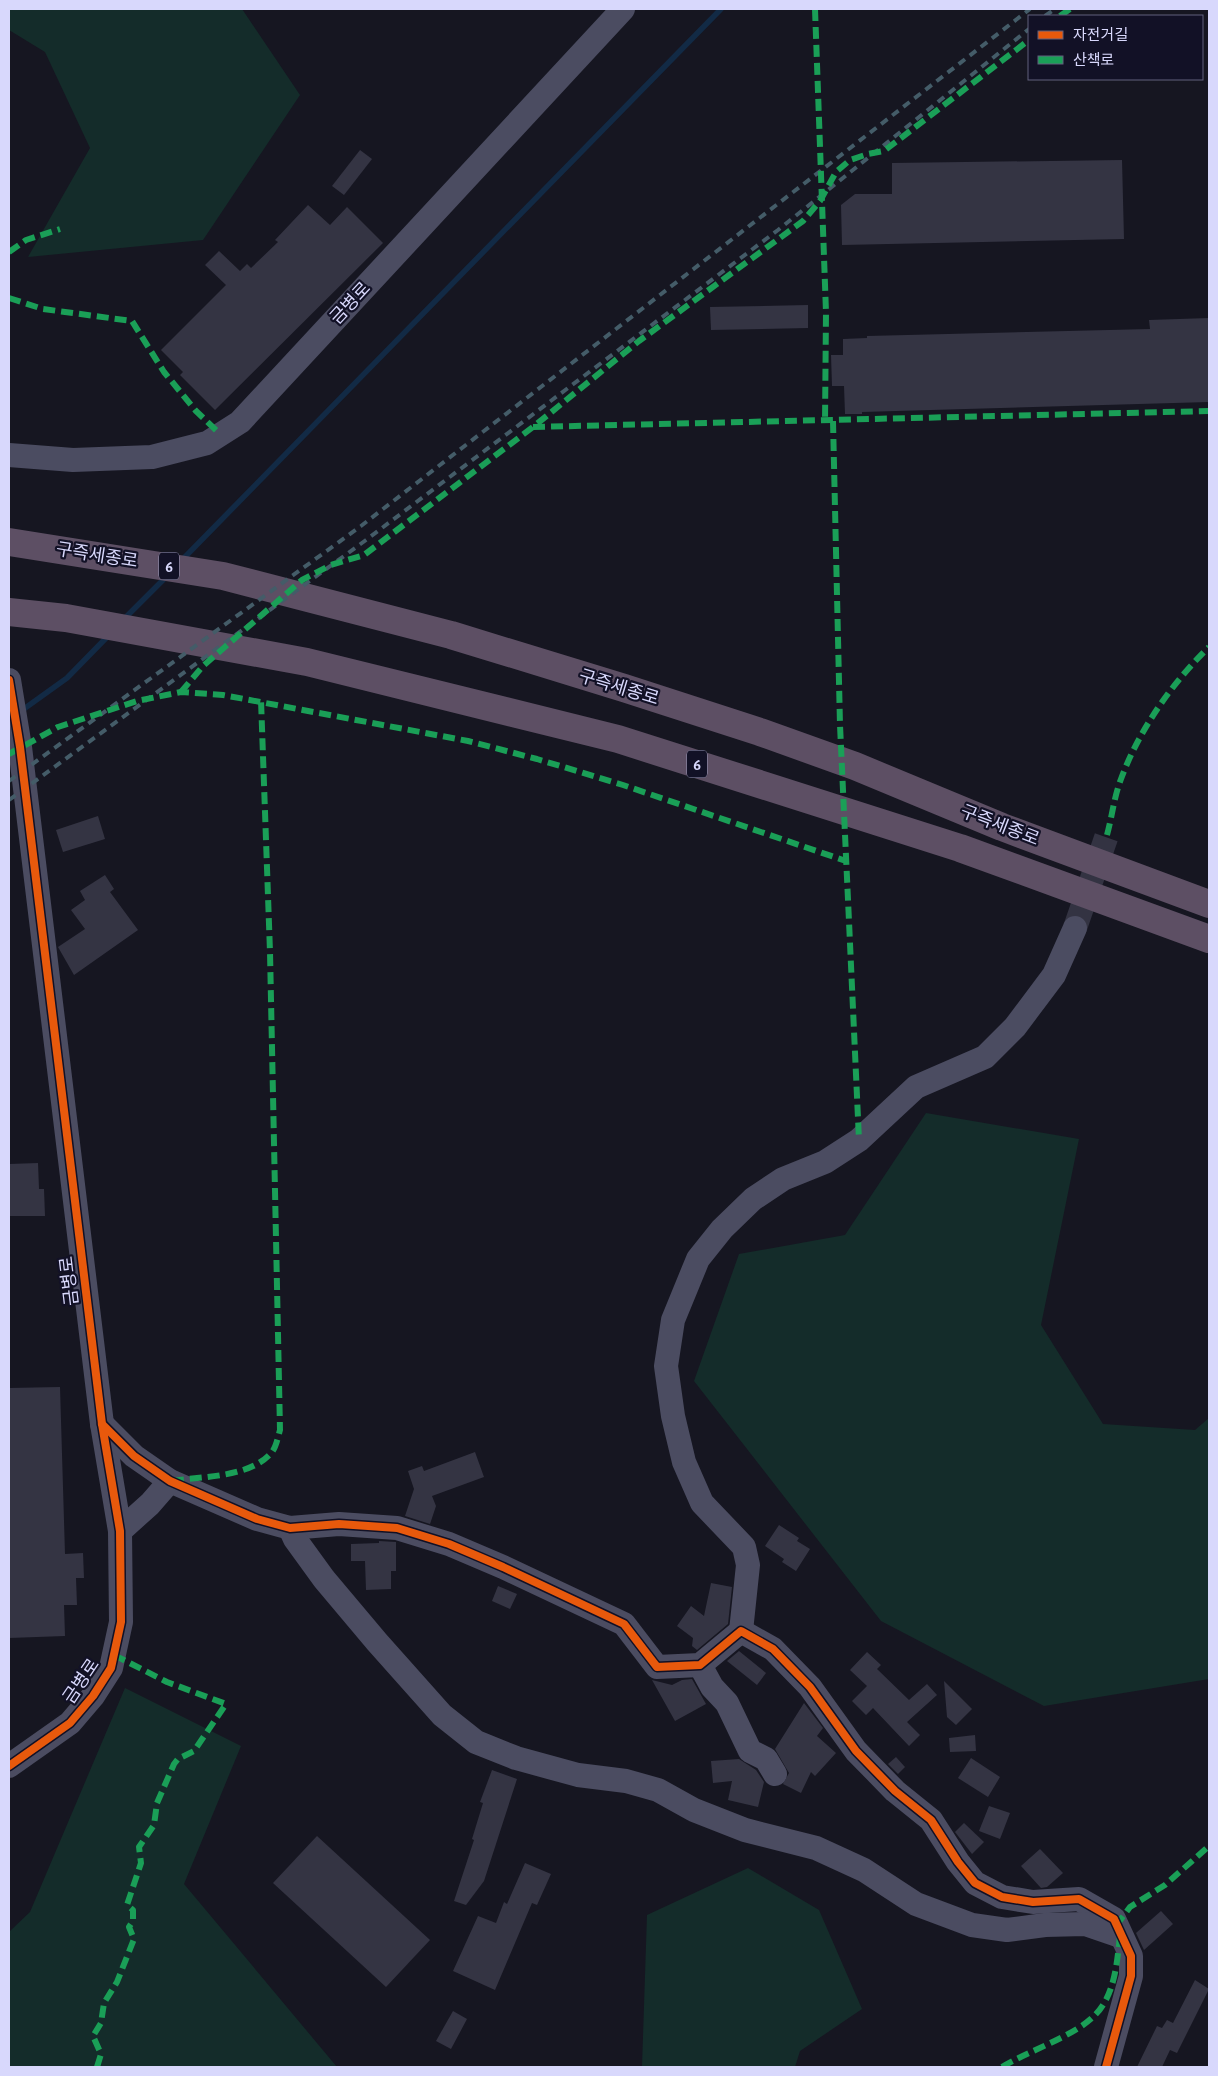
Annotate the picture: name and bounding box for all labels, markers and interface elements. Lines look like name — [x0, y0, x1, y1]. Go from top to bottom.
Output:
legend — [1028, 15, 1203, 80]
text: 자전거길 — [1073, 27, 1128, 43]
text: 산책로 — [1073, 52, 1114, 68]
street label: 금병로 — [326, 279, 374, 328]
street label: 구즉세종로 — [55, 539, 139, 571]
road number: 6 — [159, 552, 179, 580]
street label: 구즉세종로 — [576, 665, 662, 709]
road number: 6 — [687, 751, 707, 778]
street label: 구즉세종로 — [958, 801, 1042, 849]
street label: 금병로 — [57, 1255, 82, 1307]
street label: 금병로 — [60, 1655, 103, 1707]

